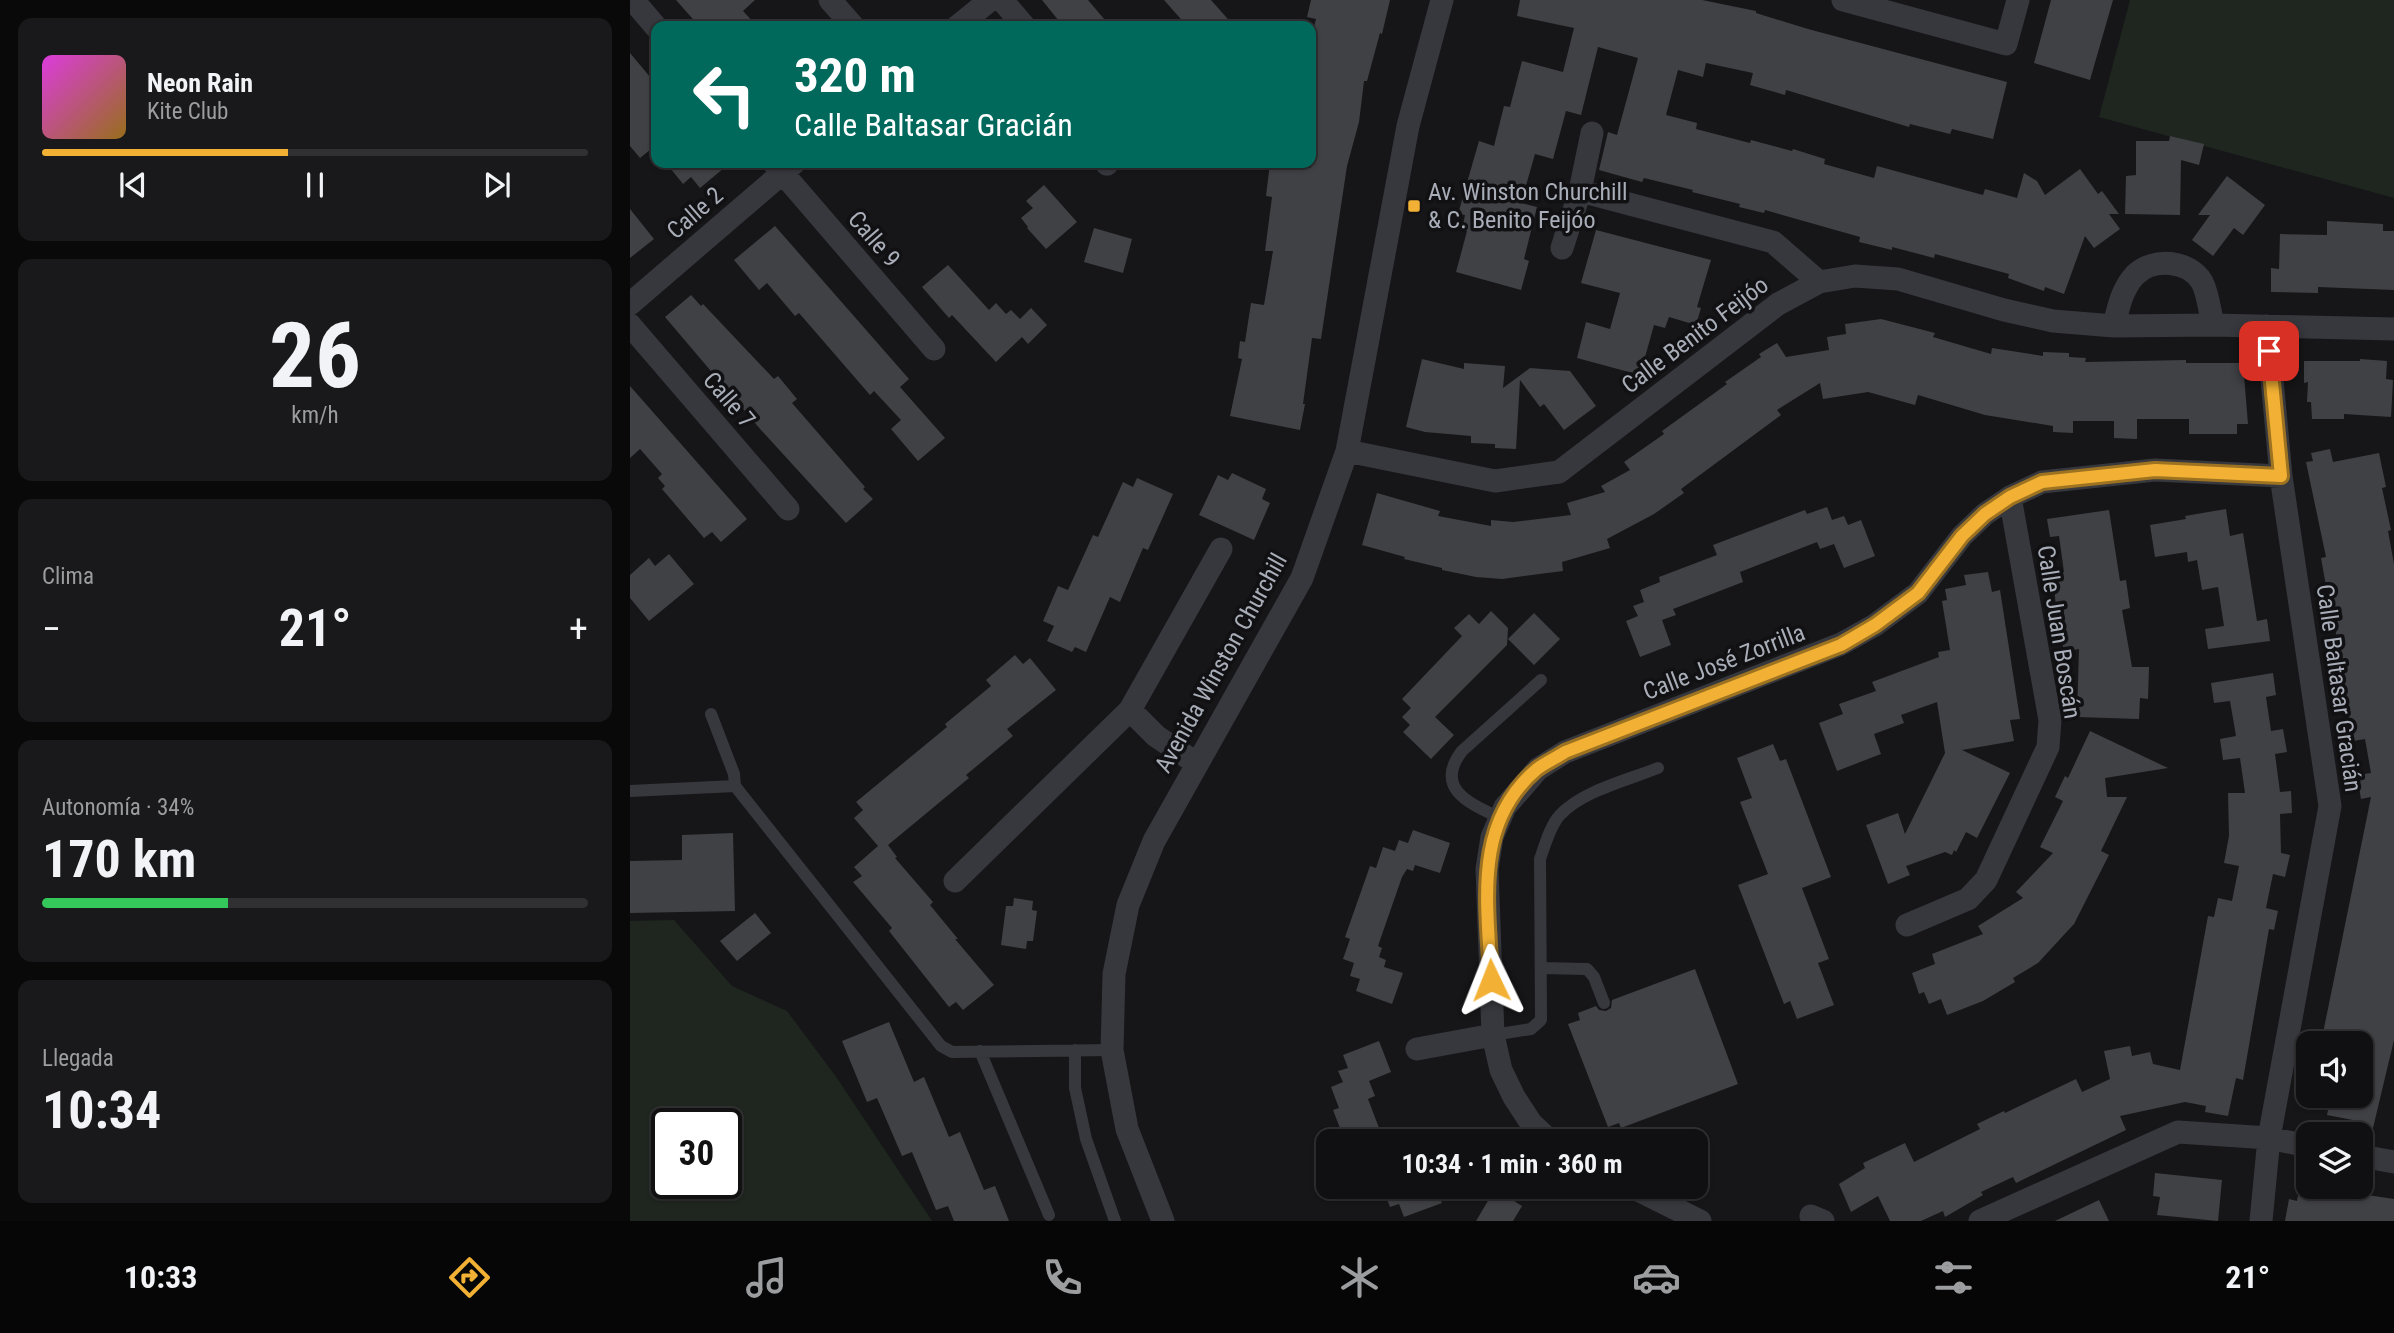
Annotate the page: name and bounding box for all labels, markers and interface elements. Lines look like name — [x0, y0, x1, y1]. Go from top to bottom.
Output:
text: 320 m — [794, 47, 916, 104]
icon: left — [679, 49, 770, 140]
text: Neon Rain — [147, 68, 253, 98]
text: Kite Club — [147, 98, 228, 125]
text: Calle Baltasar Gracián — [794, 106, 1073, 144]
icon: previous — [114, 166, 152, 204]
icon: pause — [296, 166, 334, 204]
icon: next — [478, 166, 516, 204]
place label: Av. Winston Churchill & C. Benito Feijóo — [1428, 178, 1628, 234]
street label: Calle 2 — [661, 181, 729, 245]
marker: Av. Winston Churchill & C. Benito Feijóo — [1406, 198, 1422, 214]
street label: Calle 9 — [842, 205, 906, 273]
street label: Calle Benito Feijóo — [1616, 271, 1774, 399]
text: 26 — [269, 303, 361, 409]
pin — [2239, 321, 2299, 381]
icon: arrive — [2250, 332, 2288, 370]
street label: Calle 7 — [697, 366, 761, 434]
text: km/h — [291, 402, 339, 429]
street label: Calle Juan Boscán — [2031, 543, 2087, 721]
street label: Avenida Winston Churchill — [1149, 549, 1293, 777]
text: Clima — [42, 563, 94, 590]
street label: Calle Baltasar Gracián — [2311, 583, 2367, 793]
text: 21° — [279, 598, 351, 659]
text: − — [42, 607, 61, 651]
text: + — [569, 607, 588, 651]
street label: Calle José Zorrilla — [1639, 618, 1809, 706]
text: Autonomía · 34% — [42, 794, 194, 821]
text: 170 km — [42, 829, 196, 890]
position arrow — [1454, 943, 1528, 1017]
map controls — [2296, 1031, 2373, 1199]
button: sound — [2296, 1031, 2373, 1108]
text: Llegada — [42, 1045, 114, 1072]
text: 10:34 — [42, 1080, 161, 1141]
speed limit sign: 30 — [651, 1108, 742, 1199]
button: layers — [2296, 1122, 2373, 1199]
text: 10:34 · 1 min · 360 m — [1402, 1149, 1622, 1179]
icon: directions — [445, 1253, 494, 1302]
icon: music — [742, 1253, 791, 1302]
icon: phone — [1038, 1253, 1087, 1302]
icon: climate — [1335, 1253, 1384, 1302]
icon: car — [1632, 1253, 1681, 1302]
icon: filters — [1929, 1253, 1978, 1302]
text: 10:33 — [124, 1258, 197, 1296]
text: 21° — [2225, 1258, 2270, 1296]

